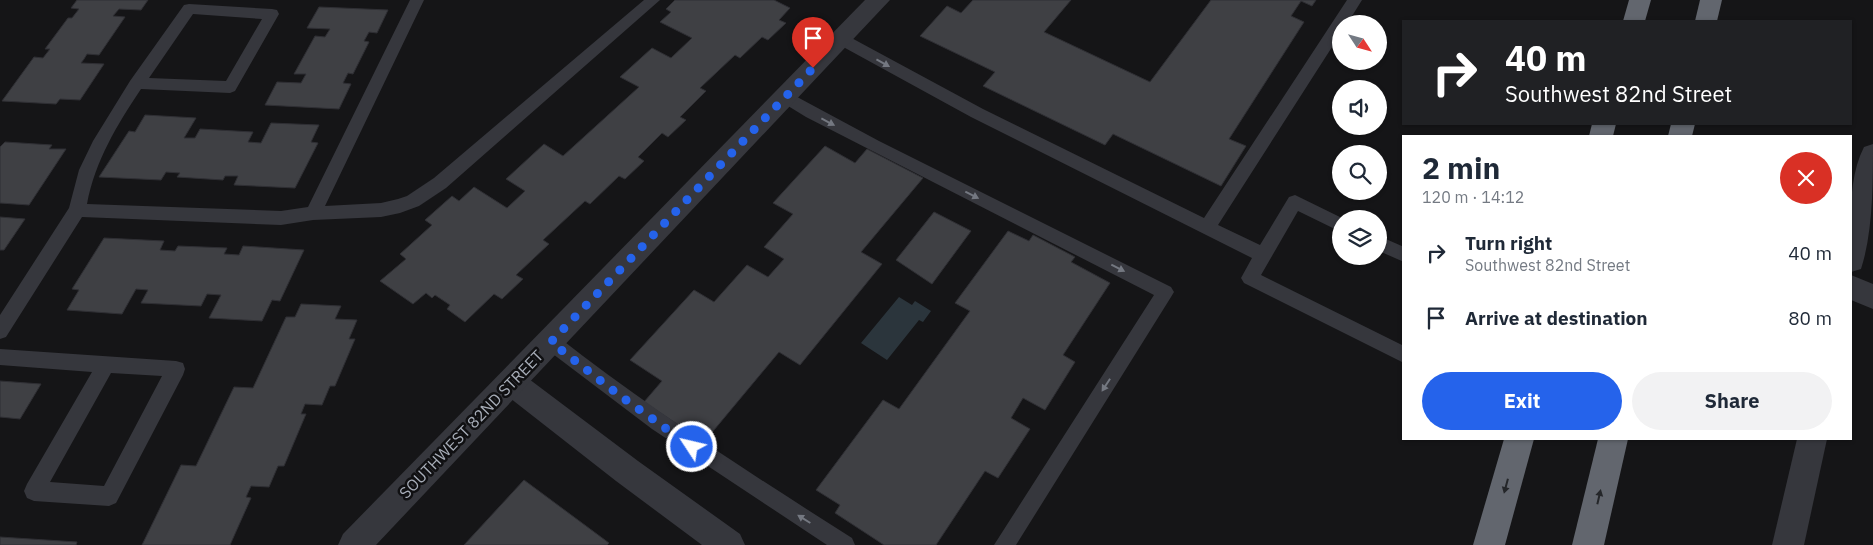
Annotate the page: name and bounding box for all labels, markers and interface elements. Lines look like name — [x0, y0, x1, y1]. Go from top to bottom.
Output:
north arrow — [1332, 15, 1388, 70]
map controls — [1332, 15, 1387, 265]
pin — [792, 17, 834, 68]
icon: arrive — [799, 24, 827, 52]
text: 40 m — [1505, 35, 1587, 81]
icon: right — [1422, 40, 1487, 105]
one-way arrow — [877, 58, 890, 67]
text: Southwest 82nd Street — [1505, 79, 1732, 108]
button: sound — [1332, 80, 1387, 135]
one-way arrow — [821, 117, 834, 126]
button: search — [1332, 145, 1387, 200]
text: 2 min — [1422, 148, 1500, 187]
button: close — [1780, 152, 1832, 204]
text: 120 m · 14:12 — [1422, 187, 1524, 207]
one-way arrow — [965, 191, 980, 199]
button: layers — [1332, 210, 1387, 265]
text: Turn right — [1465, 231, 1552, 255]
icon: right — [1422, 239, 1450, 267]
text: 40 m — [1788, 241, 1832, 265]
text: Southwest 82nd Street — [1465, 255, 1630, 275]
one-way arrow — [1110, 264, 1125, 273]
icon: arrive — [1422, 304, 1450, 332]
text: Arrive at destination — [1465, 306, 1648, 330]
text: 80 m — [1788, 306, 1832, 330]
street label: SOUTHWEST 82ND STREET — [395, 346, 547, 502]
button: Exit — [1422, 372, 1622, 430]
button: Share — [1632, 372, 1832, 430]
one-way arrow — [1101, 378, 1111, 391]
position arrow — [665, 420, 717, 472]
one-way arrow — [1502, 478, 1510, 493]
one-way arrow — [1595, 490, 1603, 505]
one-way arrow — [797, 514, 811, 524]

